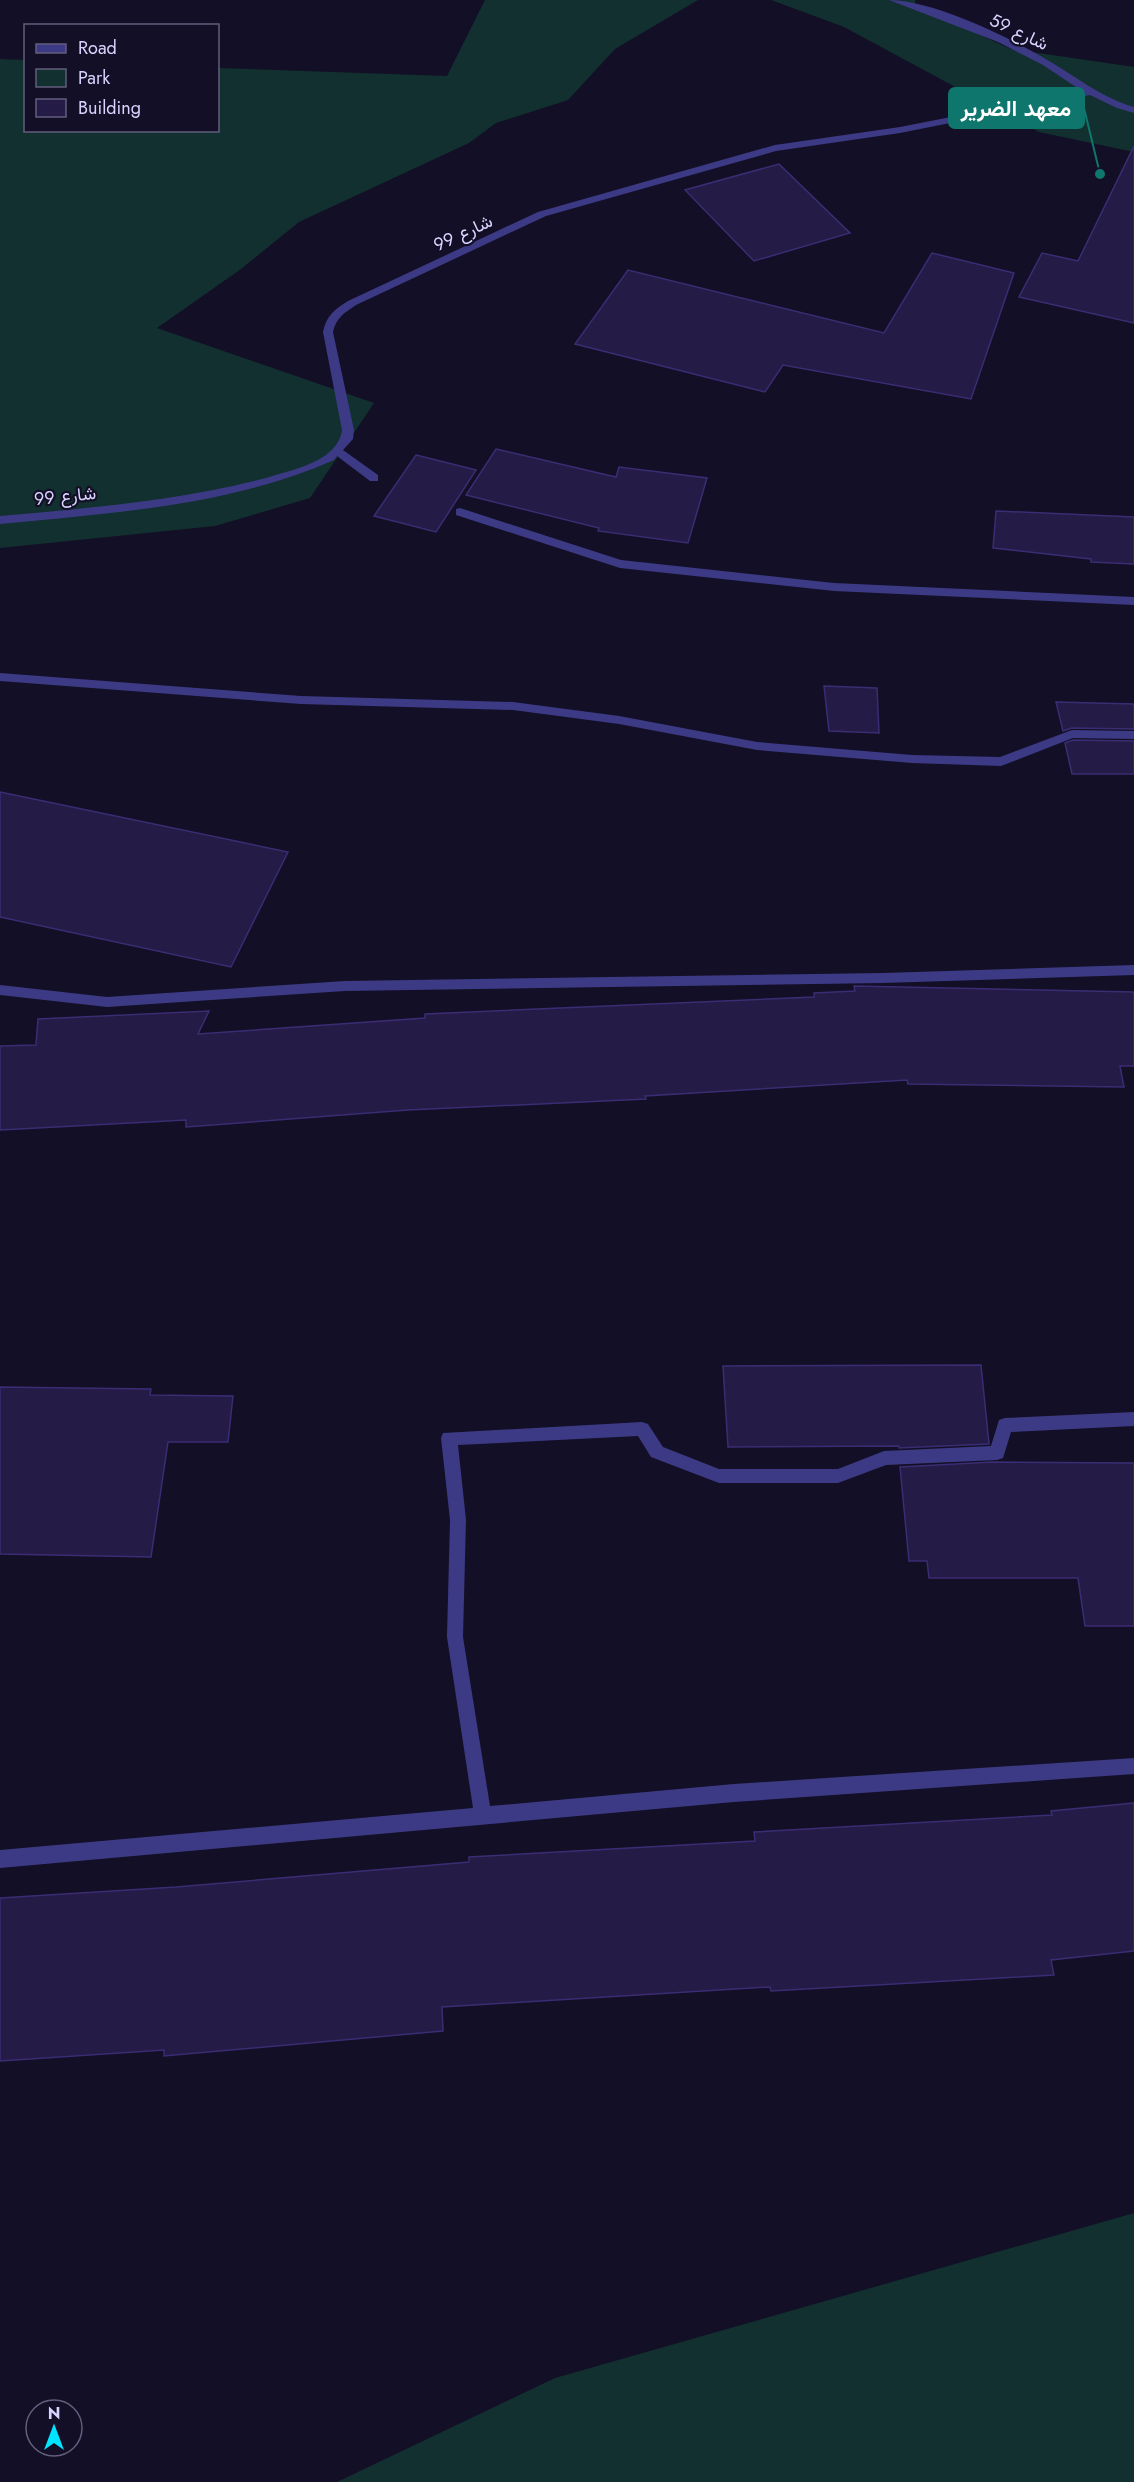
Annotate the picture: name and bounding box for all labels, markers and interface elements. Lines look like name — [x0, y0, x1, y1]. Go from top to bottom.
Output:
street label: شارع 59 — [985, 7, 1053, 57]
legend — [24, 24, 219, 132]
text: Road — [78, 35, 117, 61]
text: Park — [78, 65, 110, 91]
callout: معهد الضرير — [949, 88, 1084, 128]
text: معهد الضرير — [960, 92, 1071, 124]
text: Building — [78, 95, 141, 121]
street label: شارع 99 — [429, 208, 497, 258]
street label: شارع 99 — [33, 480, 97, 512]
north arrow — [24, 2398, 84, 2458]
text: N — [48, 2402, 60, 2425]

